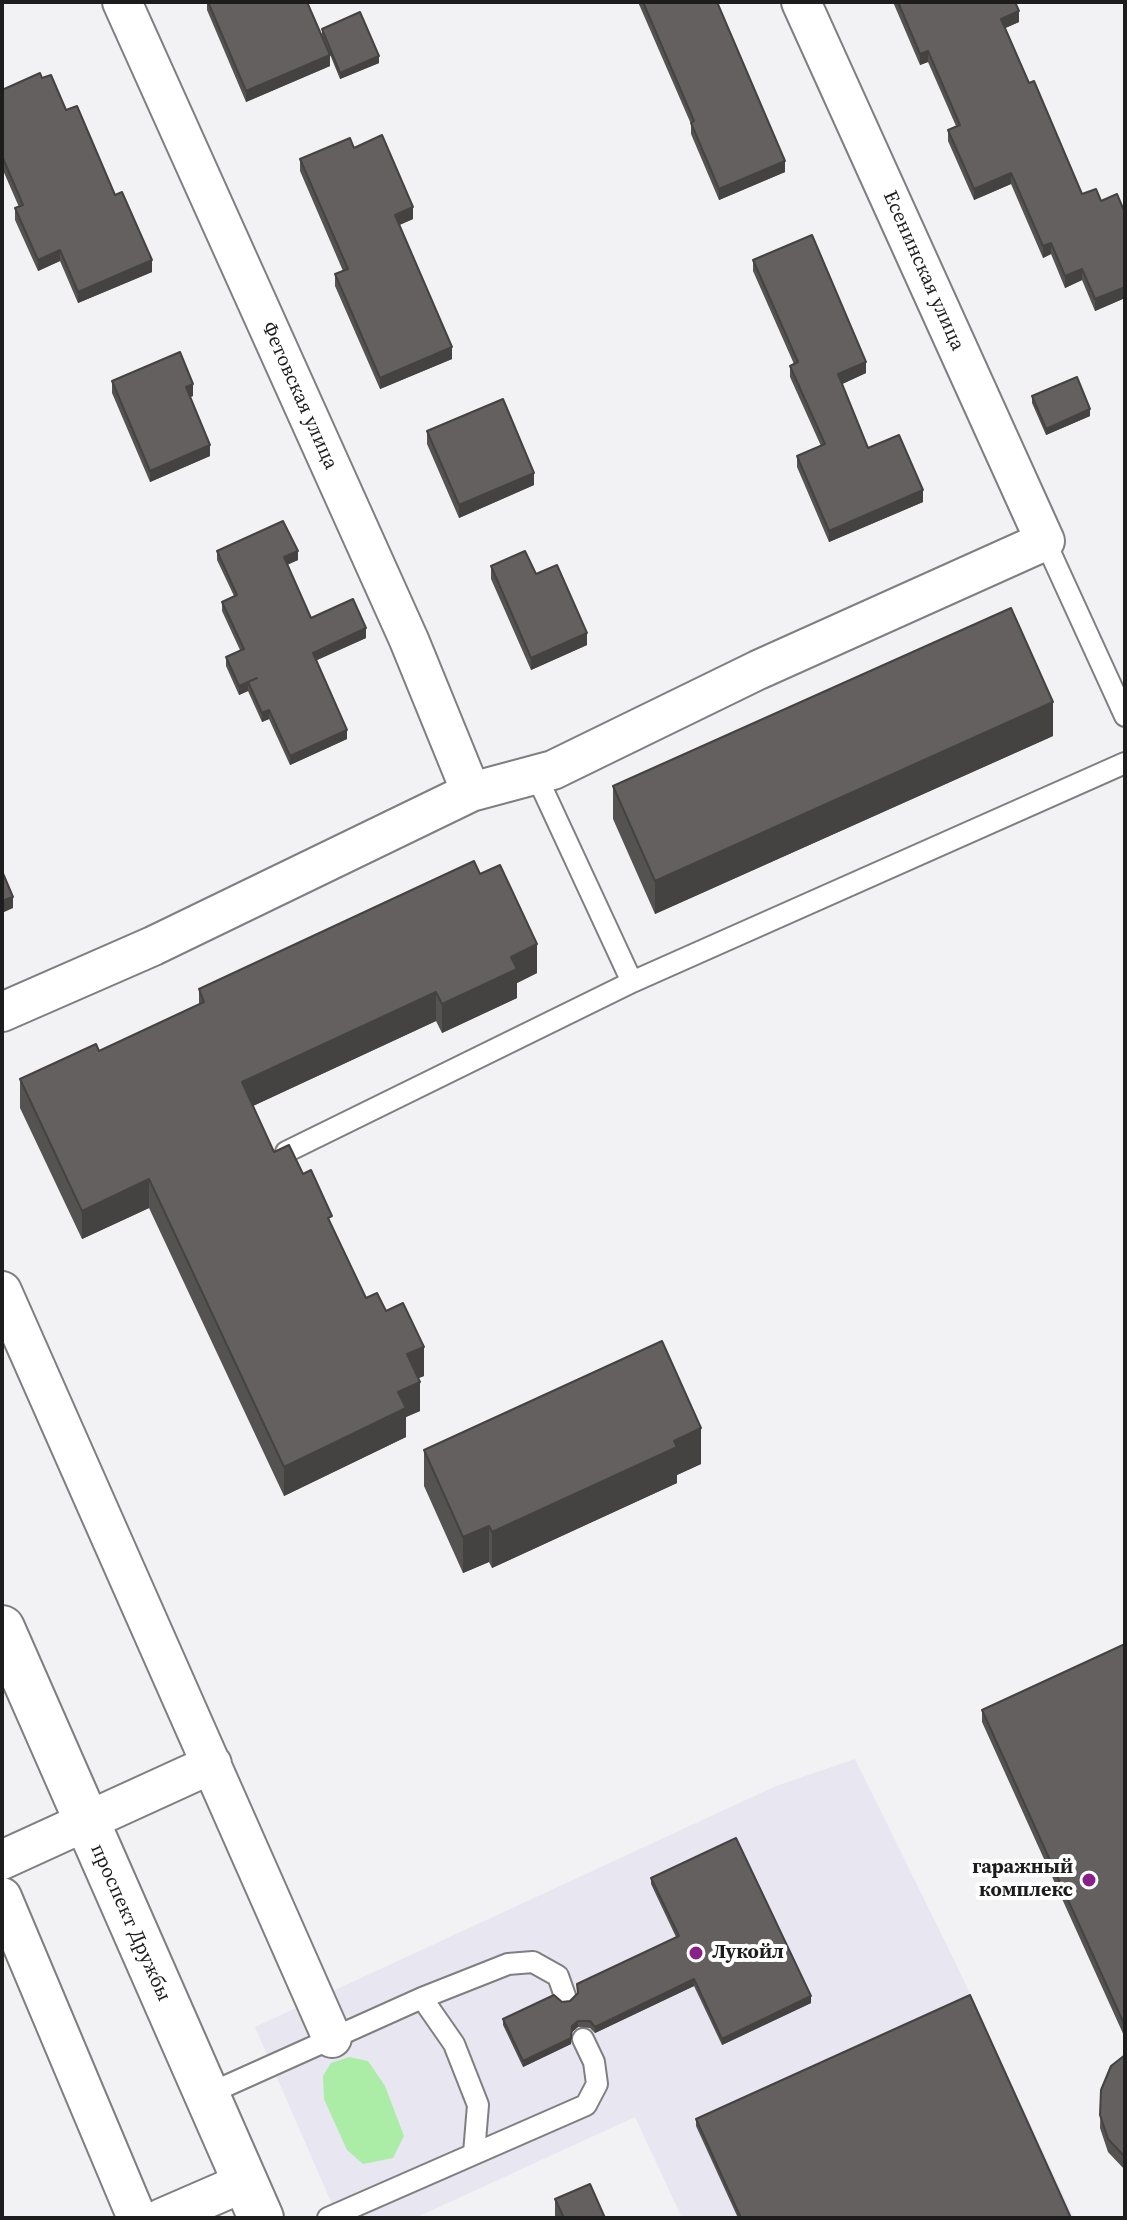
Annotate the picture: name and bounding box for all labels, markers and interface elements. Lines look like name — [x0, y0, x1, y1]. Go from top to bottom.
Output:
street label: Есенинская улица — [877, 187, 969, 355]
street label: Фетовская улица — [256, 319, 342, 473]
street label: проспект Дружбы — [85, 1841, 175, 2005]
place label: гаражный комплекс — [972, 1856, 1073, 1903]
marker: гаражный комплекс — [1080, 1871, 1098, 1889]
place label: Лукойл — [712, 1941, 784, 1965]
marker: Лукойл — [687, 1944, 705, 1962]

